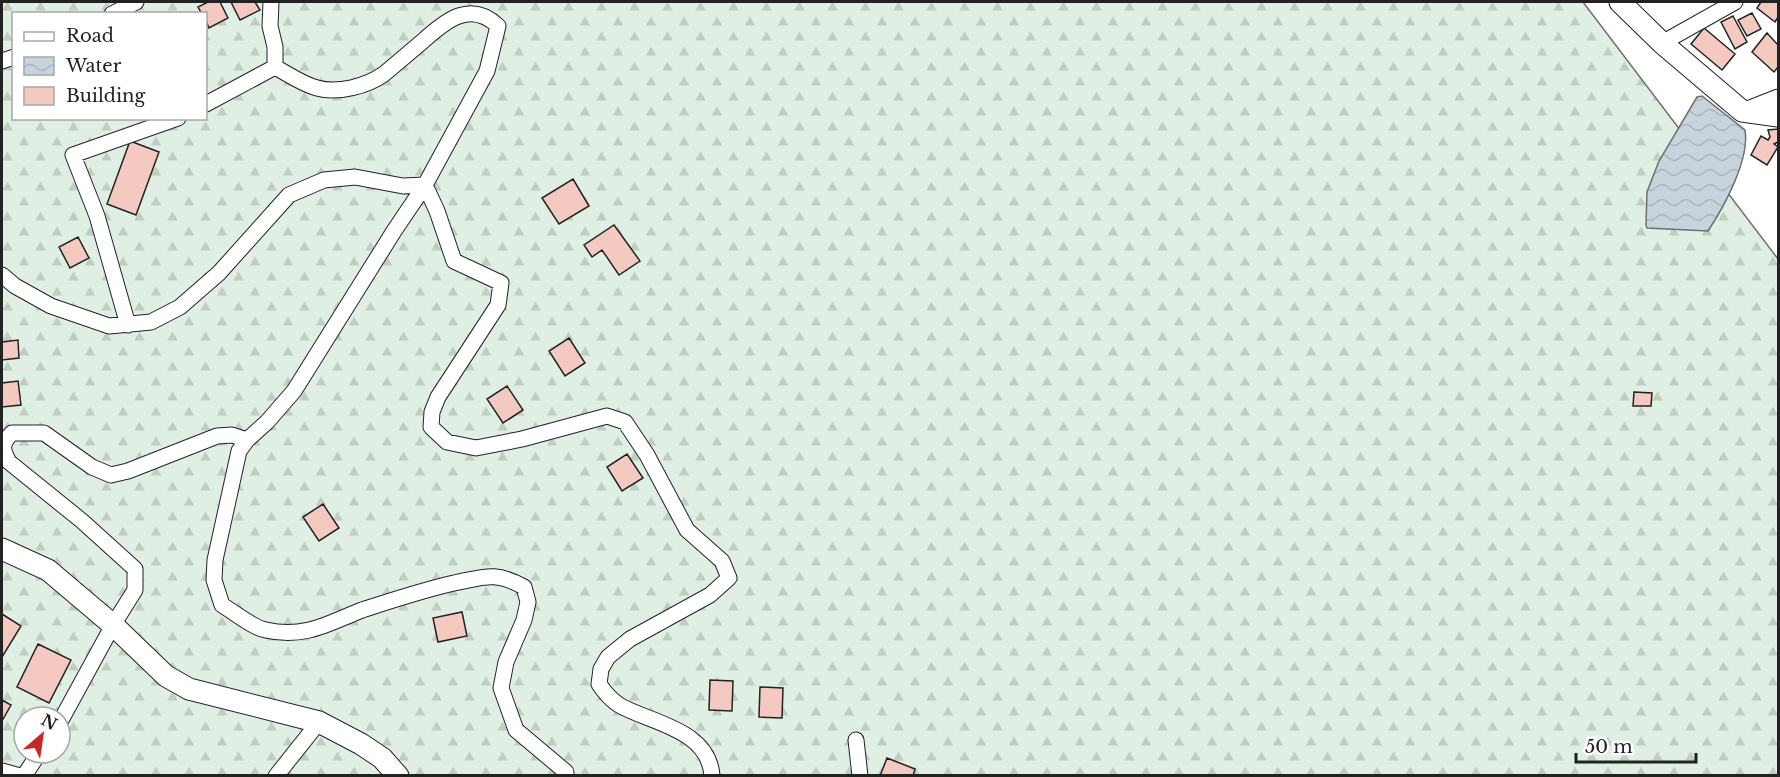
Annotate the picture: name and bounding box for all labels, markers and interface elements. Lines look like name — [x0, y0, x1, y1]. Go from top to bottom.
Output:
legend — [12, 12, 207, 120]
text: Road — [66, 25, 114, 47]
text: Water — [65, 55, 122, 77]
text: Building — [66, 85, 145, 107]
north arrow — [12, 705, 72, 765]
text: N — [38, 709, 61, 734]
scale bar — [1576, 726, 1696, 764]
text: 50 m — [1585, 736, 1633, 758]

